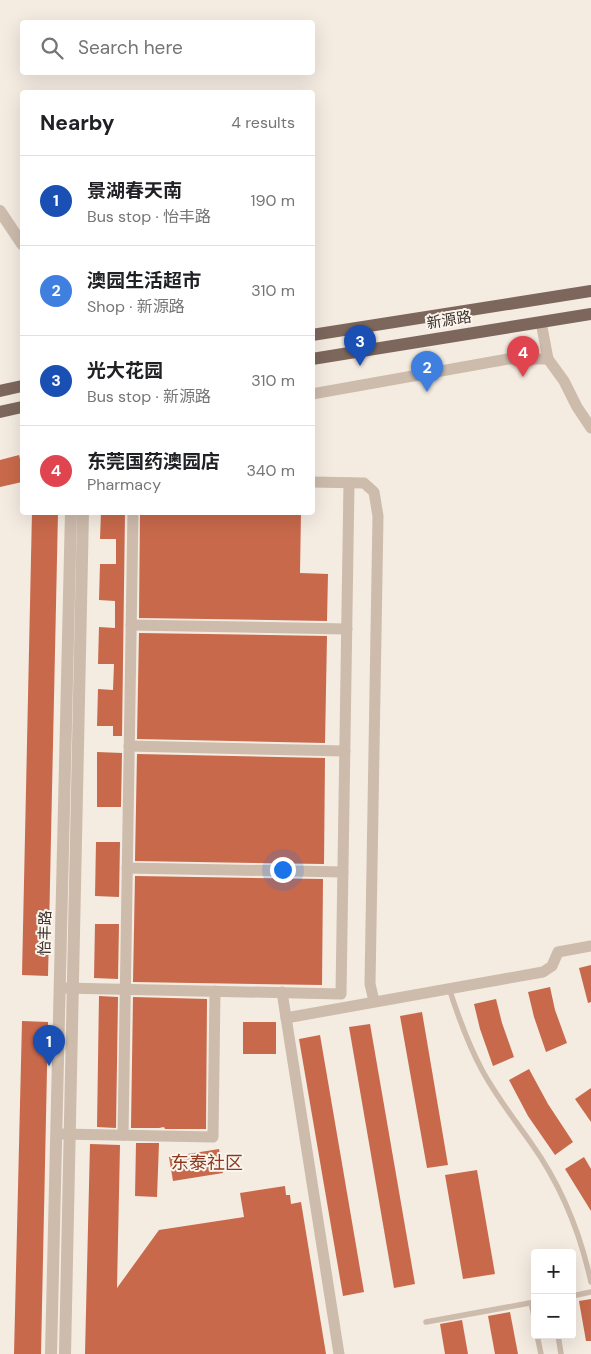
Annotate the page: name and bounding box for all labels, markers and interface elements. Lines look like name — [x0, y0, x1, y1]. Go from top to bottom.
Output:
search box — [20, 20, 315, 75]
icon: search — [38, 34, 66, 62]
text: Search here — [78, 35, 183, 60]
text: Nearby — [40, 109, 114, 137]
text: 4 results — [231, 112, 295, 133]
text: 景湖春天南 — [87, 178, 182, 203]
text: 1 — [53, 190, 59, 211]
text: 190 m — [251, 190, 295, 211]
text: Bus stop · 怡丰路 — [87, 206, 211, 227]
text: 澳园生活超市 — [87, 268, 201, 293]
text: 2 — [51, 280, 61, 301]
text: 310 m — [251, 280, 295, 301]
text: Shop · 新源路 — [87, 296, 185, 317]
street label: 新源路 — [425, 307, 473, 333]
pin: 3 — [344, 325, 376, 366]
pin: 4 — [507, 336, 539, 377]
pin: 2 — [411, 351, 443, 392]
text: 光大花园 — [87, 358, 163, 383]
text: 3 — [51, 370, 61, 391]
text: 310 m — [251, 370, 295, 391]
text: Bus stop · 新源路 — [87, 386, 211, 407]
text: 东莞国药澳园店 — [87, 449, 220, 474]
text: 4 — [51, 460, 61, 481]
text: 340 m — [246, 460, 295, 481]
text: Pharmacy — [87, 474, 161, 495]
your location — [270, 857, 296, 883]
street label: 怡丰路 — [35, 910, 55, 956]
pin: 1 — [33, 1025, 65, 1066]
district label: 东泰社区 — [171, 1151, 243, 1175]
map controls — [531, 1249, 576, 1339]
button: + — [531, 1249, 576, 1294]
button: − — [531, 1294, 576, 1339]

